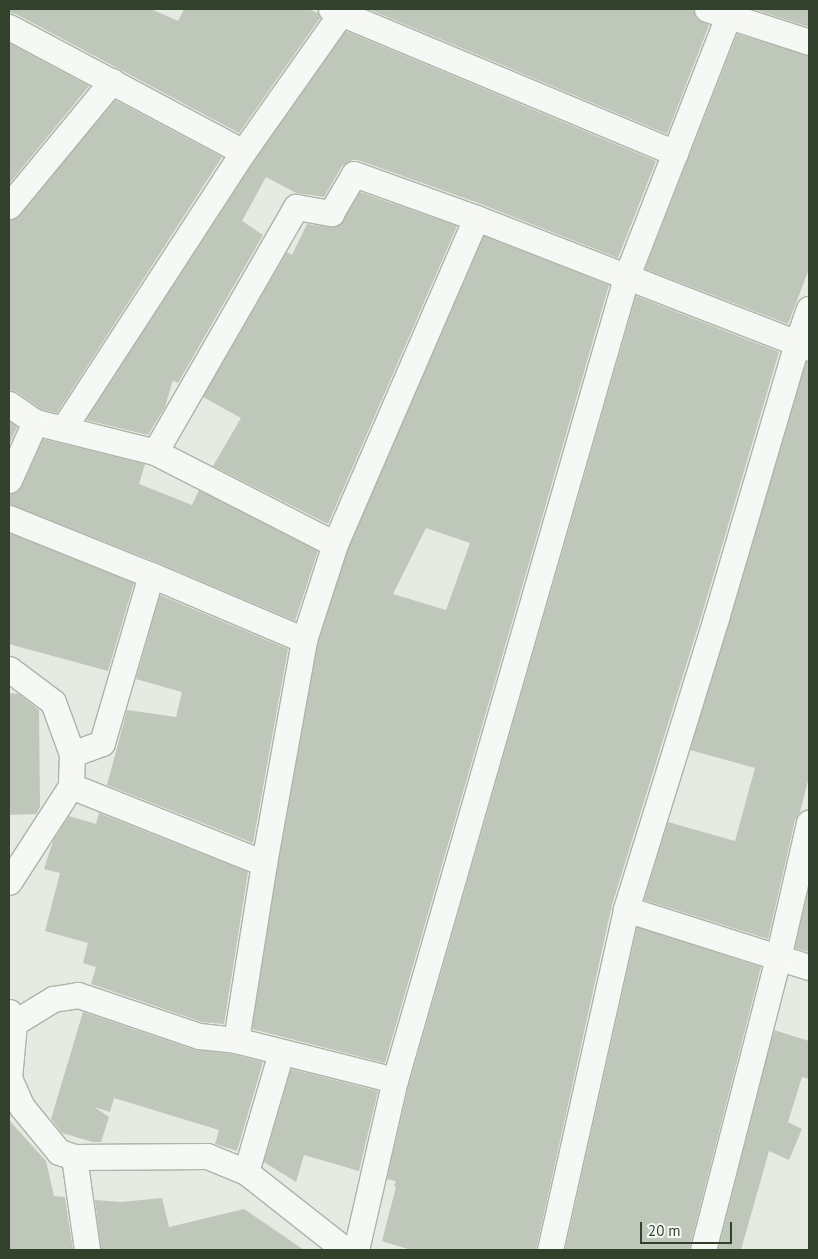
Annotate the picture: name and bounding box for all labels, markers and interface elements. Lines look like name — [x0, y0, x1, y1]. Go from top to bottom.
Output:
scale bar — [643, 1212, 736, 1244]
text: 20 m — [648, 1221, 681, 1240]

